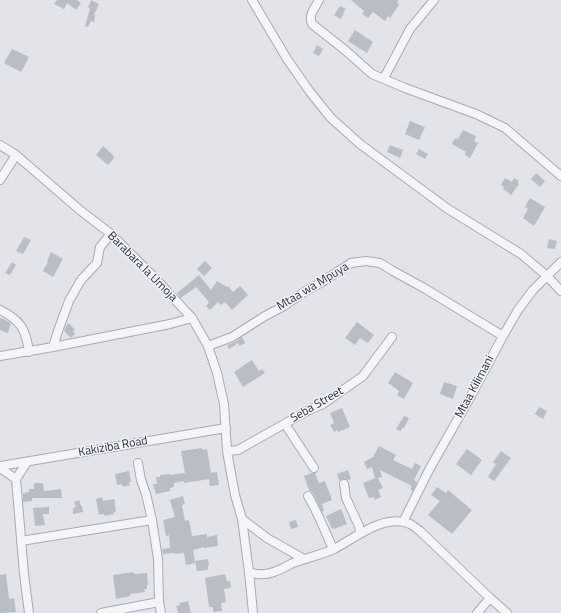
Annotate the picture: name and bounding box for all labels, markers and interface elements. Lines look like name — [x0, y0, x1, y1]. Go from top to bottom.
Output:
street label: Barabara la Umoja — [104, 229, 180, 305]
street label: Mtaa wa Mpuya — [275, 260, 351, 314]
street label: Mtaa Kilimani — [452, 353, 498, 421]
street label: Seba Street — [288, 384, 346, 426]
street label: Kakiziba Road — [77, 434, 149, 460]

